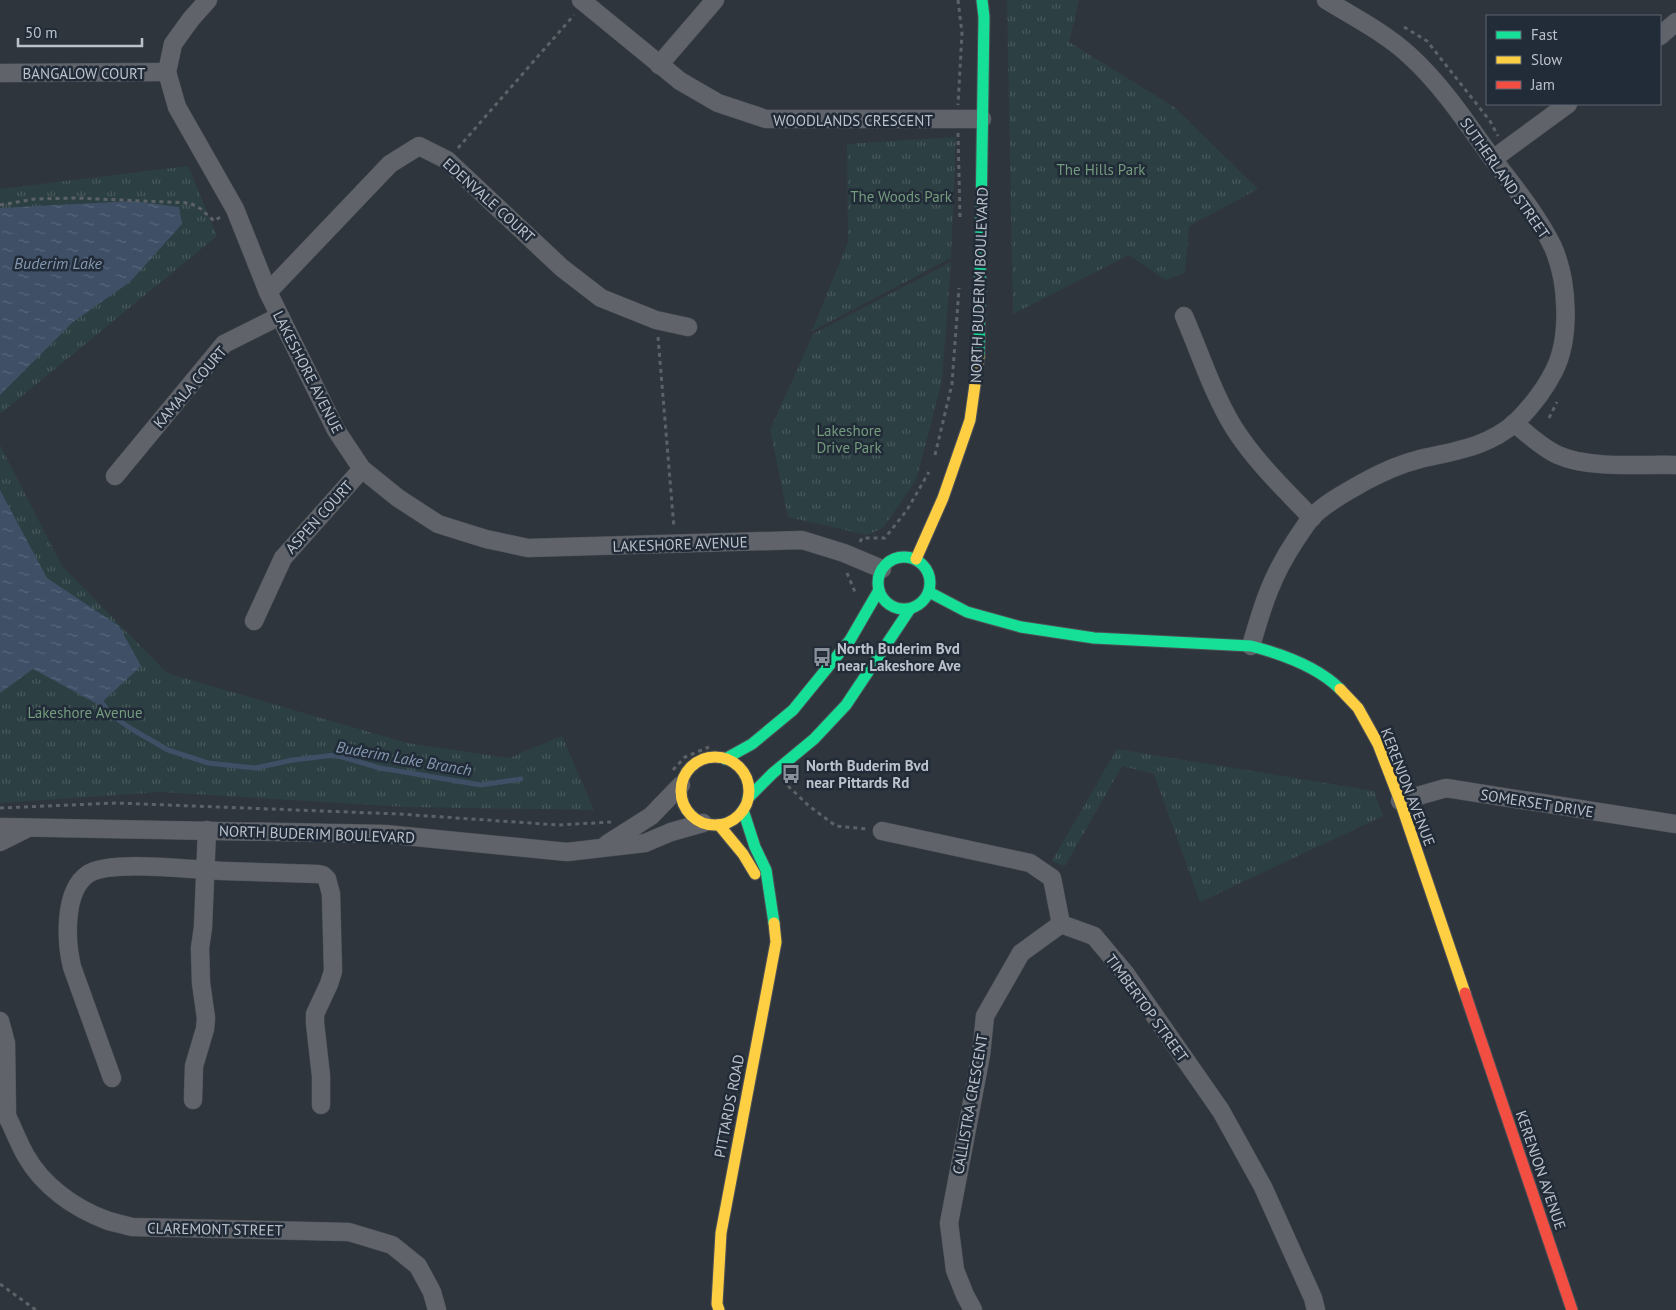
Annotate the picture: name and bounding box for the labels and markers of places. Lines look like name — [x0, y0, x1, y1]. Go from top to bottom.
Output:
place label: North Buderim Bvd near Lakeshore Ave — [837, 639, 961, 675]
bus stop icon: North Buderim Bvd near Lakeshore Ave — [811, 646, 833, 668]
place label: North Buderim Bvd near Pittards Rd — [806, 756, 929, 792]
bus stop icon: North Buderim Bvd near Pittards Rd — [780, 763, 802, 785]

